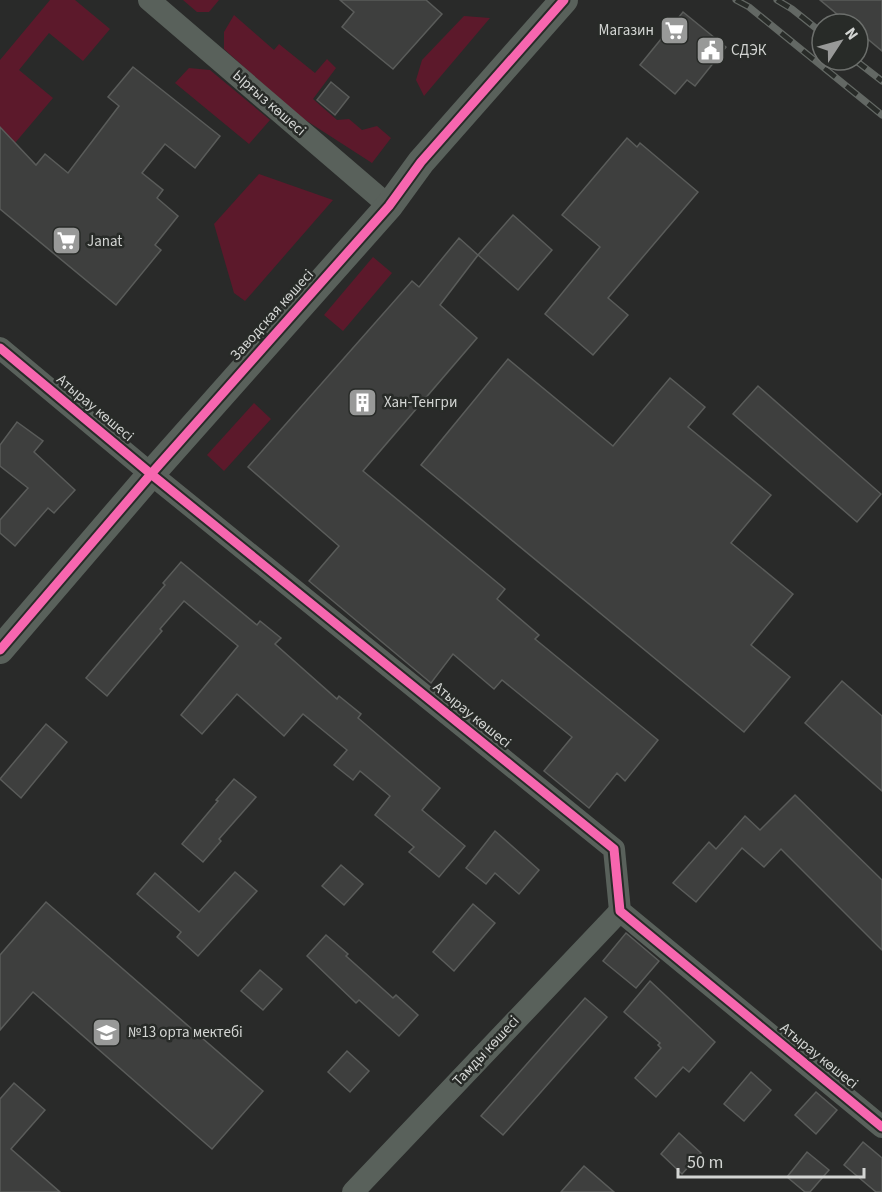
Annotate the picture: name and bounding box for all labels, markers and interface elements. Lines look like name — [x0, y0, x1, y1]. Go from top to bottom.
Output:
north arrow — [810, 12, 870, 72]
supermarket icon: Магазин — [659, 14, 691, 46]
place label: Магазин — [599, 20, 654, 41]
text: N — [839, 23, 863, 45]
public building icon: СДЭК — [694, 34, 726, 66]
place label: СДЭК — [731, 40, 767, 61]
street label: Ырғыз көшесі — [228, 65, 310, 141]
supermarket icon: Janat — [50, 225, 82, 257]
place label: Janat — [87, 231, 122, 252]
street label: Заводская көшесі — [225, 265, 319, 365]
street label: Атырау көшесі — [52, 369, 138, 447]
building icon: Хан-Тенгри — [347, 386, 379, 418]
place label: Хан-Тенгри — [384, 392, 457, 413]
street label: Атырау көшесі — [428, 677, 516, 753]
street label: Тамды көшесі — [448, 1011, 524, 1091]
school or university icon: №13 орта мектебі — [91, 1016, 123, 1048]
street label: Атырау көшесі — [775, 1018, 863, 1094]
place label: №13 орта мектебі — [128, 1022, 243, 1043]
scale bar — [678, 1141, 864, 1179]
text: 50 m — [687, 1150, 723, 1175]

